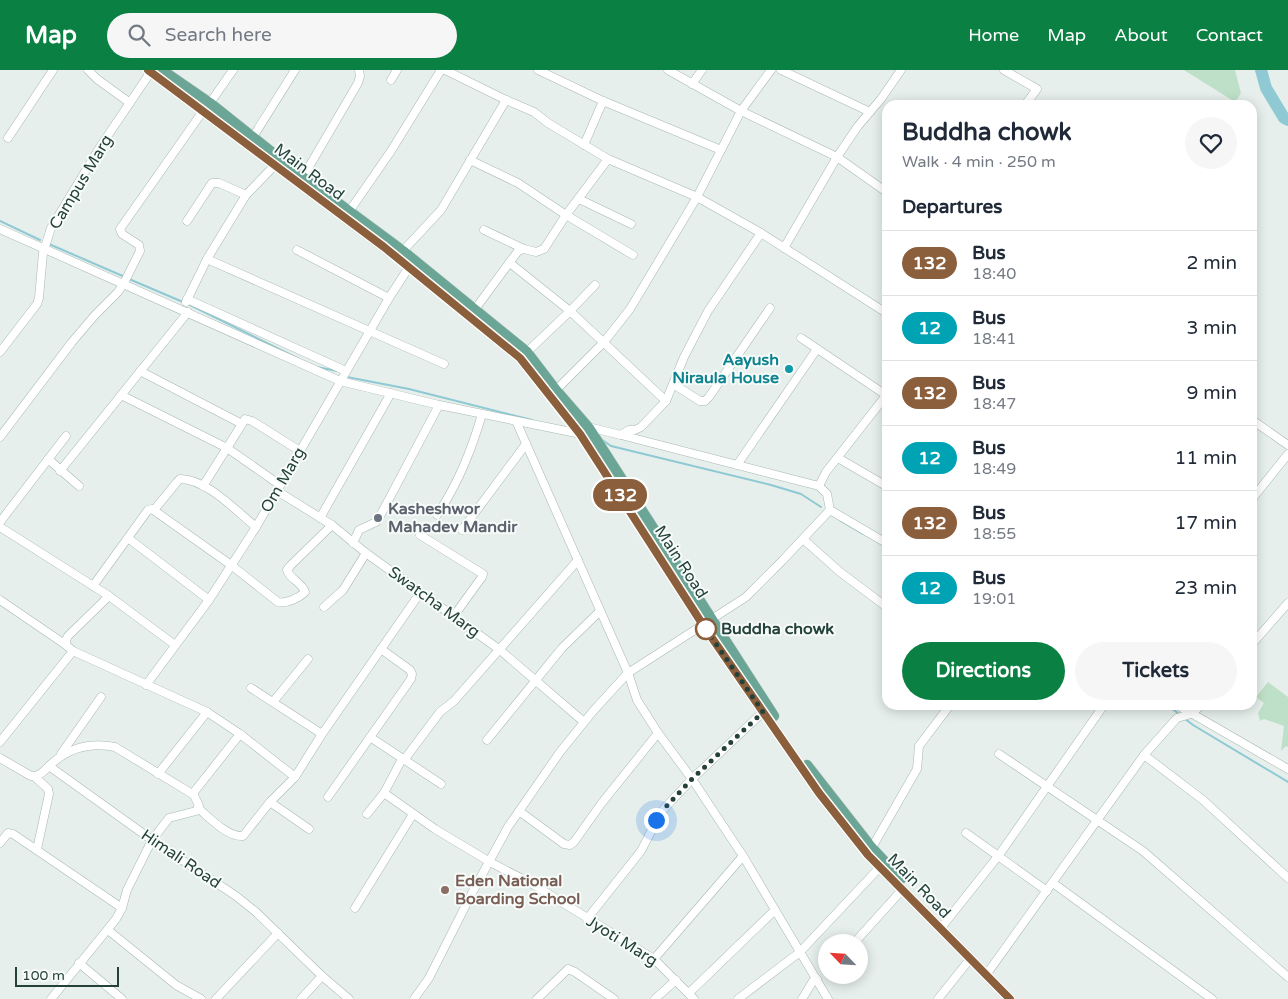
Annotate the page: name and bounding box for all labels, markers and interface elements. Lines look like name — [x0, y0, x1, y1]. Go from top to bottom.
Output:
search box — [107, 13, 457, 58]
text: Map — [25, 21, 77, 50]
icon: search — [125, 21, 153, 49]
text: Search here — [165, 24, 272, 46]
text: Home — [968, 24, 1019, 46]
text: Map — [1047, 24, 1086, 46]
text: About — [1114, 24, 1168, 46]
text: Contact — [1196, 24, 1263, 46]
button: heart — [1185, 117, 1237, 169]
text: Buddha chowk — [902, 118, 1072, 147]
street label: Campus Marg — [45, 131, 117, 233]
street label: Main Road — [270, 139, 348, 205]
text: Walk · 4 min · 250 m — [902, 152, 1056, 172]
text: Departures — [902, 196, 1002, 218]
text: Bus — [972, 242, 1006, 264]
text: 132 — [913, 252, 946, 274]
text: 2 min — [1186, 252, 1237, 274]
text: 18:40 — [972, 264, 1016, 284]
text: Bus — [972, 307, 1006, 329]
text: 12 — [918, 317, 941, 339]
text: 3 min — [1186, 317, 1237, 339]
text: 18:41 — [972, 329, 1016, 349]
place label: Aayush Niraula House — [672, 350, 779, 388]
marker: Aayush Niraula House — [783, 363, 795, 375]
text: Bus — [972, 372, 1006, 394]
text: 132 — [913, 382, 946, 404]
text: 9 min — [1186, 382, 1237, 404]
text: 18:47 — [972, 394, 1016, 414]
text: Bus — [972, 437, 1006, 459]
street label: Om Marg — [256, 444, 310, 516]
text: 12 — [918, 447, 941, 469]
text: 11 min — [1174, 447, 1237, 469]
text: 18:49 — [972, 459, 1016, 479]
line badge: 132 — [591, 479, 649, 511]
text: 132 — [603, 484, 637, 506]
place label: Kasheshwor Mahadev Mandir — [388, 499, 518, 537]
text: Bus — [972, 502, 1006, 524]
marker: Kasheshwor Mahadev Mandir — [372, 512, 384, 524]
text: 132 — [913, 512, 946, 534]
text: 17 min — [1174, 512, 1237, 534]
street label: Main Road — [650, 522, 712, 602]
text: 18:55 — [972, 524, 1016, 544]
street label: Swatcha Marg — [384, 562, 484, 642]
text: Bus — [972, 567, 1006, 589]
text: 12 — [918, 577, 941, 599]
text: 23 min — [1174, 577, 1237, 599]
text: 19:01 — [972, 589, 1016, 609]
marker: Buddha chowk — [695, 618, 717, 640]
place label: Buddha chowk — [721, 619, 834, 639]
button: Directions — [902, 642, 1065, 700]
button: Tickets — [1075, 642, 1237, 700]
your location — [644, 808, 669, 833]
street label: Himali Road — [137, 825, 225, 893]
street label: Main Road — [883, 849, 955, 923]
place label: Eden National Boarding School — [455, 871, 580, 909]
marker: Eden National Boarding School — [439, 884, 451, 896]
street label: Jyoti Marg — [583, 911, 661, 971]
north arrow — [818, 934, 868, 984]
map controls — [818, 934, 868, 984]
scale bar — [15, 964, 119, 987]
text: 100 m — [22, 967, 65, 984]

